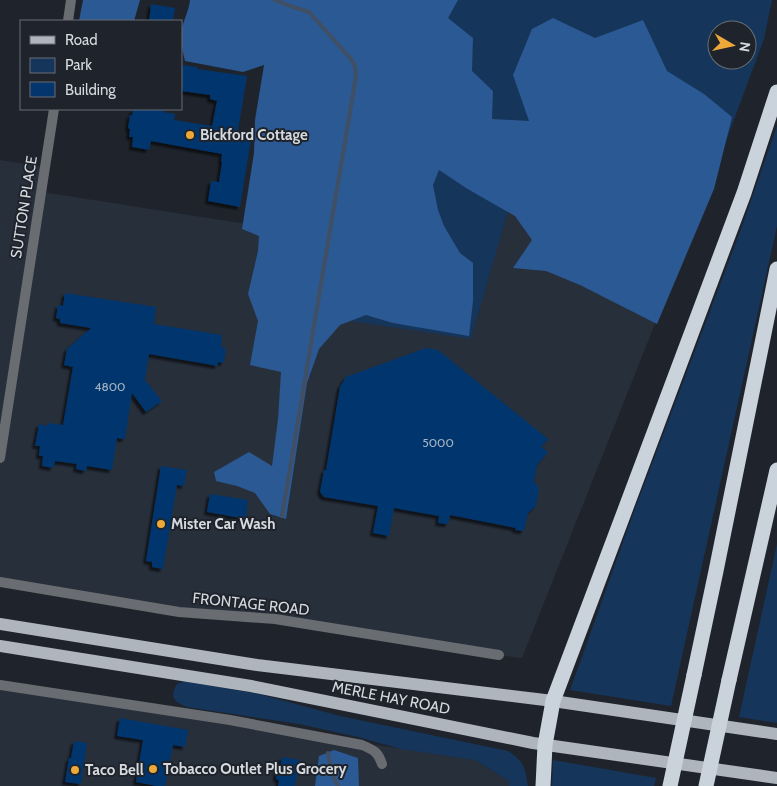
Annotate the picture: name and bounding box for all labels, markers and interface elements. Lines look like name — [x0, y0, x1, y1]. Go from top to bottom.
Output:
legend — [20, 20, 182, 110]
north arrow — [707, 20, 757, 70]
text: Road — [65, 31, 98, 49]
text: N — [735, 41, 755, 53]
text: Park — [65, 56, 92, 74]
text: Building — [65, 81, 116, 99]
place label: Bickford Cottage — [200, 126, 308, 144]
marker: Bickford Cottage — [184, 129, 196, 141]
street label: SUTTON PLACE — [7, 154, 41, 260]
house number: 4800 — [95, 379, 125, 394]
house number: 5000 — [422, 435, 454, 450]
place label: Mister Car Wash — [171, 515, 275, 533]
marker: Mister Car Wash — [155, 518, 167, 530]
street label: FRONTAGE ROAD — [192, 589, 311, 619]
street label: MERLE HAY ROAD — [330, 678, 452, 718]
place label: Tobacco Outlet Plus Grocery — [163, 760, 348, 778]
place label: Taco Bell — [85, 761, 144, 779]
marker: Tobacco Outlet Plus Grocery — [147, 763, 159, 775]
marker: Taco Bell — [69, 764, 81, 776]

